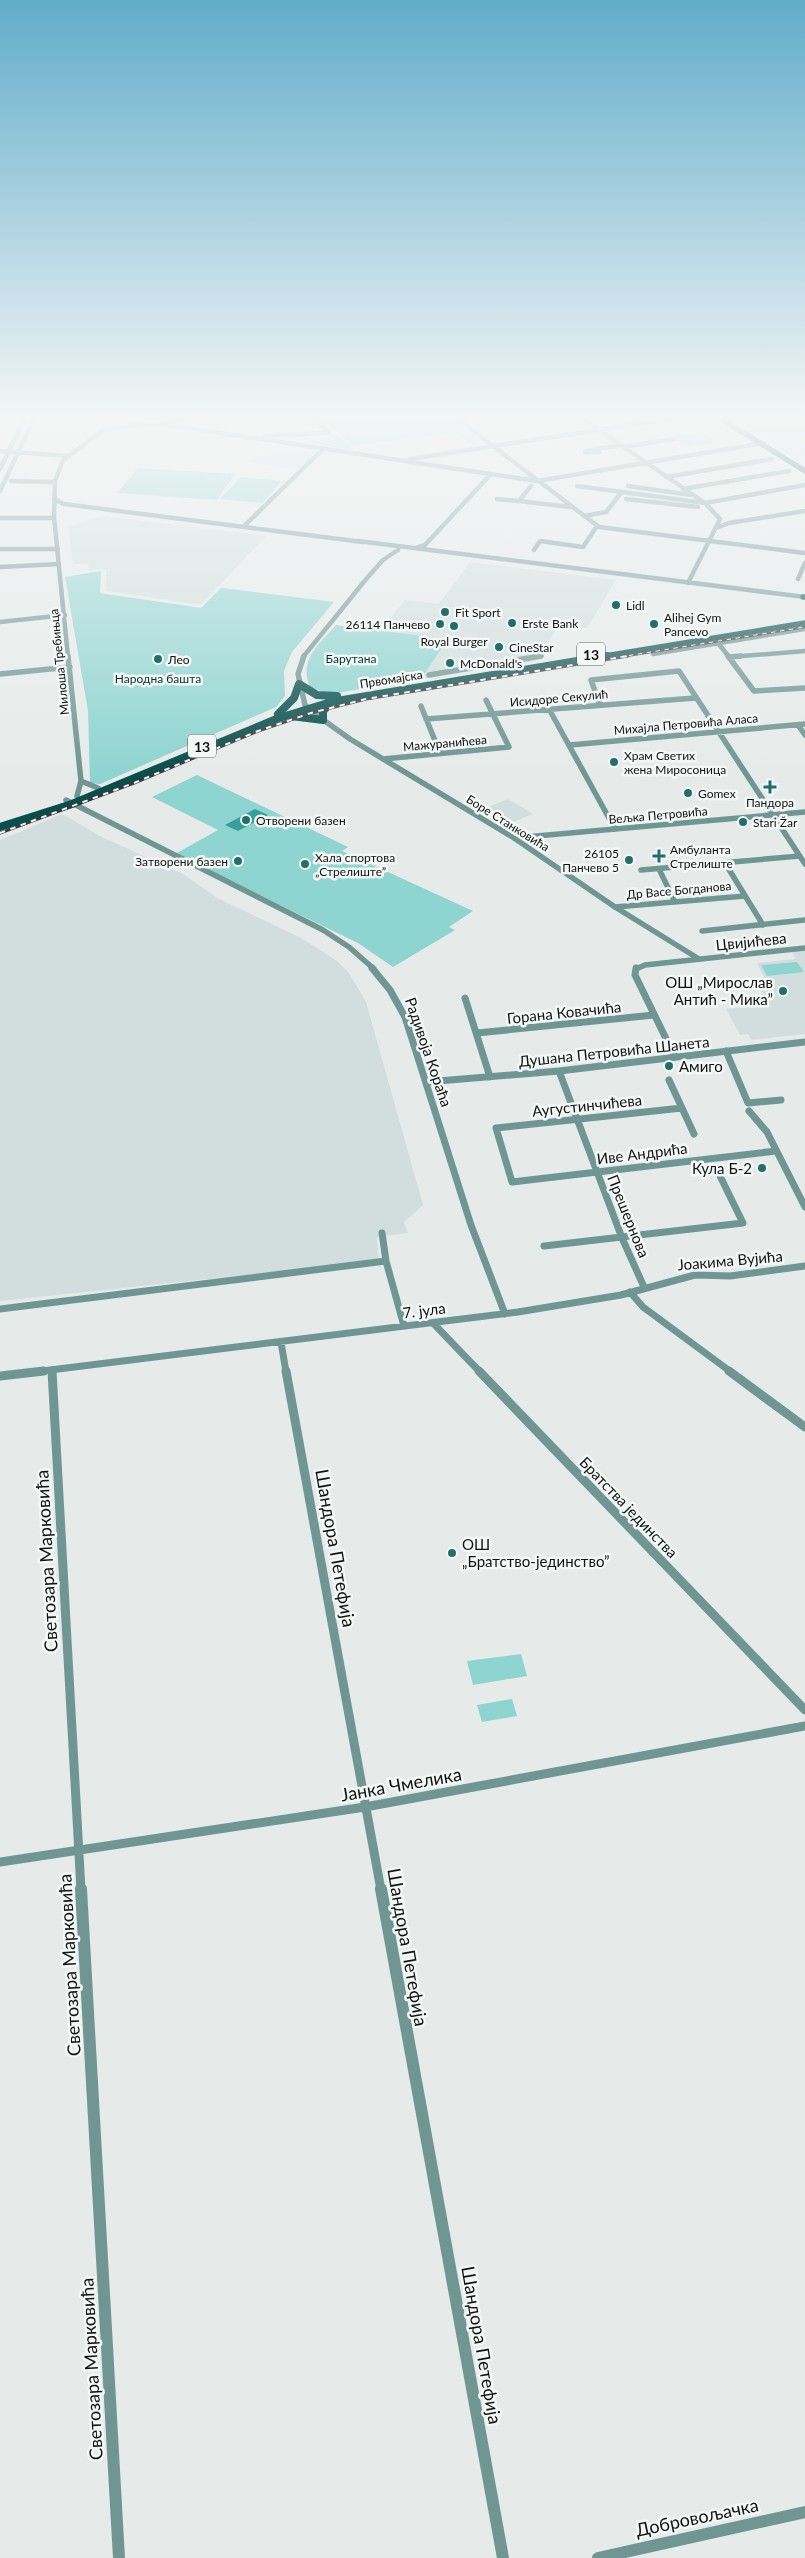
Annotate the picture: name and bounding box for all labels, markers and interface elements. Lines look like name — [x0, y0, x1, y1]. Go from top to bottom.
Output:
place label: Lidl — [626, 598, 645, 613]
marker: Lidl — [610, 599, 622, 611]
place label: Fit Sport — [455, 605, 501, 620]
marker: Fit Sport — [439, 606, 451, 618]
street label: Милоша Требињца — [46, 608, 72, 716]
place label: Alihej Gym Pancevo — [664, 610, 722, 639]
place label: Erste Bank — [522, 616, 579, 631]
place label: 26114 Панчево — [345, 617, 430, 632]
marker: Erste Bank — [506, 617, 518, 629]
marker: 26114 Панчево — [434, 618, 446, 630]
marker: Alihej Gym Pancevo — [648, 618, 660, 630]
marker: Royal Burger — [448, 620, 460, 632]
place label: Royal Burger — [420, 634, 488, 649]
place label: CineStar — [509, 640, 554, 655]
marker: CineStar — [493, 641, 505, 653]
road number: 13 — [577, 642, 605, 666]
park label: Барутана — [326, 651, 376, 666]
place label: Лео — [167, 652, 190, 667]
marker: Лео — [152, 653, 164, 665]
place label: McDonald's — [460, 656, 522, 671]
marker: McDonald's — [444, 657, 456, 669]
street label: Првомајска — [358, 667, 424, 691]
park label: Народна башта — [115, 671, 201, 686]
street label: Исидоре Секулић — [509, 686, 609, 710]
street label: Михајла Петровића Аласа — [613, 710, 759, 738]
street label: Мажуранићева — [403, 732, 487, 754]
road number: 13 — [188, 734, 216, 758]
place label: Храм Светих жена Миросоница — [624, 748, 726, 777]
marker: Храм Светих жена Миросоница — [608, 756, 620, 768]
marker: Пандора — [764, 781, 776, 793]
place label: Gomex — [698, 786, 736, 801]
marker: Gomex — [682, 787, 694, 799]
street label: Боре Станковића — [464, 791, 552, 855]
place label: Пандора — [746, 795, 794, 810]
street label: Вељка Петровића — [608, 803, 708, 827]
place label: Отворени базен — [256, 813, 346, 828]
marker: Отворени базен — [240, 814, 252, 826]
place label: Stari Žar — [753, 815, 798, 830]
marker: Stari Žar — [737, 816, 749, 828]
place label: Амбуланта Стрелиште — [670, 842, 733, 871]
place label: 26105 Панчево 5 — [562, 846, 619, 875]
marker: Амбуланта Стрелиште — [652, 849, 666, 863]
place label: Хала спортова „Стрелиште” — [315, 850, 395, 879]
place label: Затворени базен — [135, 854, 228, 869]
marker: 26105 Панчево 5 — [623, 854, 635, 866]
marker: Затворени базен — [232, 855, 244, 867]
marker: Хала спортова „Стрелиште” — [299, 858, 311, 870]
street label: Др Васе Богданова — [626, 878, 732, 902]
street label: Цвијићева — [715, 928, 787, 954]
place label: ОШ „Мирослав Антић - Мика” — [665, 973, 773, 1008]
marker: ОШ „Мирослав Антић - Мика” — [777, 985, 789, 997]
street label: Радивоја Кораћа — [402, 995, 456, 1109]
street label: Горана Ковачића — [506, 997, 622, 1027]
street label: Душана Петровића Шанета — [518, 1032, 710, 1070]
place label: Амиго — [679, 1057, 723, 1075]
marker: Амиго — [663, 1060, 675, 1072]
street label: Аугустинчићева — [531, 1090, 643, 1120]
street label: Иве Андрића — [596, 1139, 688, 1167]
place label: Кула Б-2 — [692, 1159, 752, 1177]
marker: Кула Б-2 — [756, 1162, 768, 1174]
street label: Прешернова — [604, 1172, 654, 1260]
street label: Јоакима Вујића — [677, 1246, 783, 1274]
street label: 7. јула — [402, 1298, 446, 1322]
street label: Братства јединства — [576, 1453, 682, 1561]
street label: Шандора Петефија — [311, 1467, 361, 1629]
street label: Светозара Марковића — [30, 1469, 62, 1653]
place label: ОШ „Братство-јединство” — [462, 1535, 610, 1570]
marker: ОШ „Братство-јединство” — [446, 1547, 458, 1559]
street label: Јанка Чмелика — [339, 1763, 463, 1805]
street label: Шандора Петефија — [383, 1866, 433, 2028]
street label: Светозара Марковића — [53, 1873, 85, 2057]
street label: Шандора Петефија — [457, 2264, 507, 2426]
street label: Светозара Марковића — [75, 2277, 107, 2461]
street label: Добровољачка — [634, 2493, 760, 2541]

